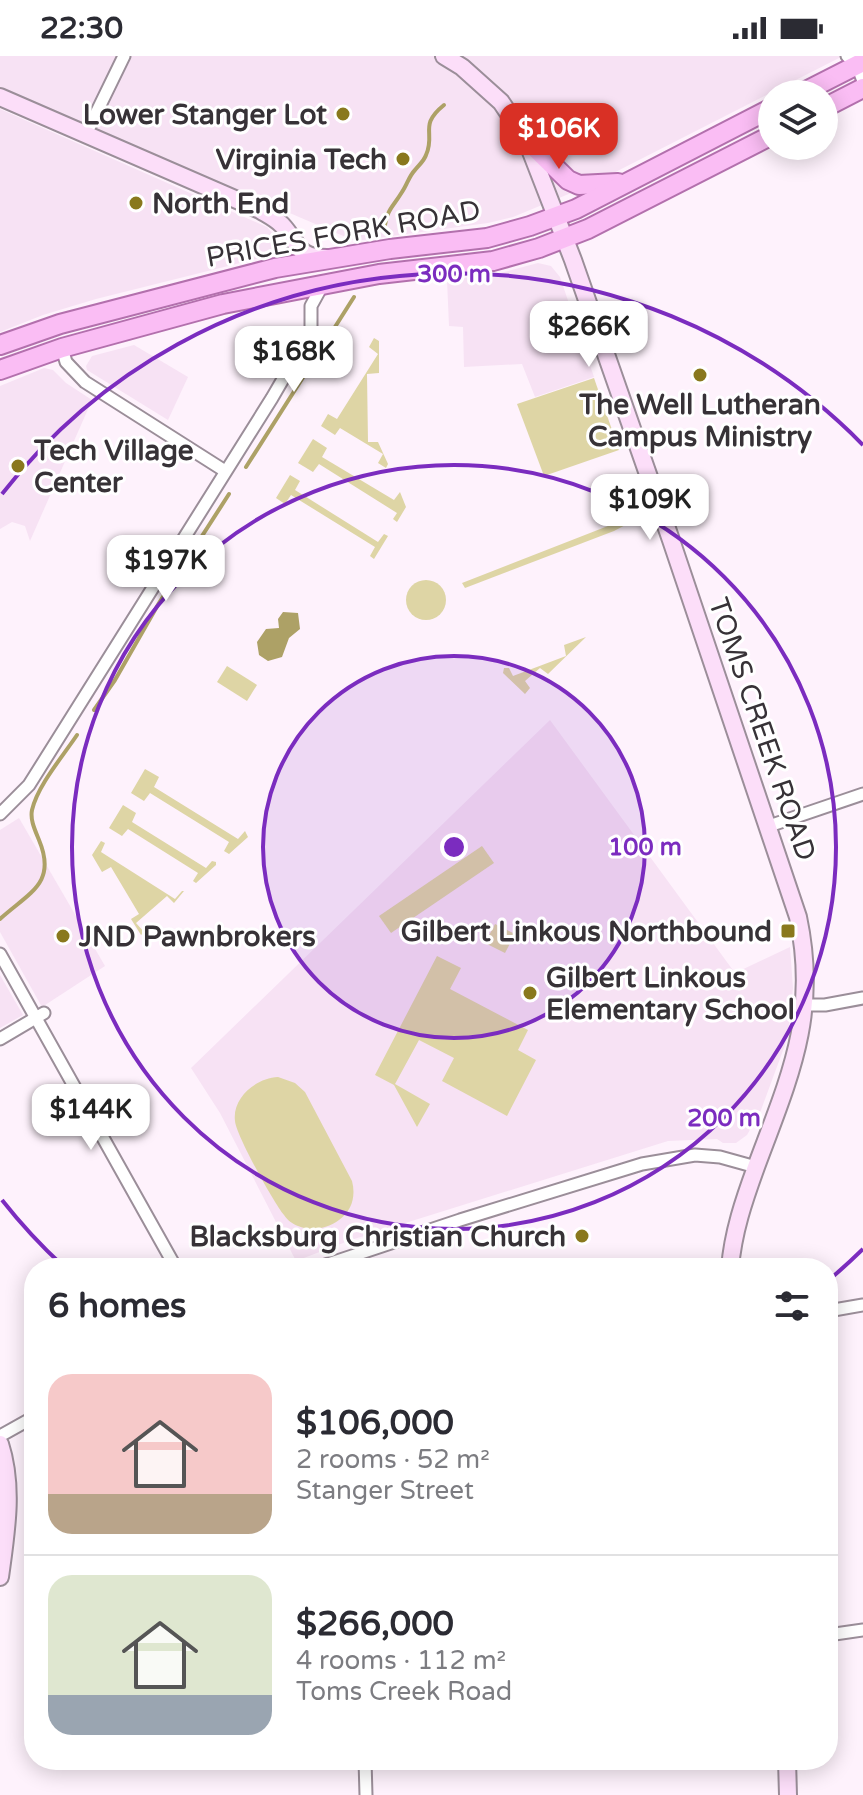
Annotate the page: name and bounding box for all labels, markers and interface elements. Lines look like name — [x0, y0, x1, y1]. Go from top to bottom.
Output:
text: 22:30 — [40, 10, 123, 47]
map controls — [758, 80, 838, 160]
button: layers — [758, 80, 838, 160]
place label: Lower Stanger Lot — [83, 98, 327, 132]
pin: $106K — [503, 103, 615, 171]
marker: Lower Stanger Lot — [334, 105, 352, 123]
text: $106K — [518, 113, 600, 144]
place label: Virginia Tech — [216, 143, 387, 177]
marker: Virginia Tech — [394, 150, 412, 168]
place label: North End — [152, 187, 289, 221]
street label: PRICES FORK ROAD — [203, 193, 483, 275]
marker: North End — [127, 194, 145, 212]
text: 300 m — [417, 260, 491, 289]
pin: $266K — [533, 301, 645, 369]
text: $266K — [548, 311, 630, 342]
pin: $168K — [238, 326, 350, 394]
text: $168K — [253, 336, 335, 367]
marker: The Well Lutheran Campus Ministry — [691, 366, 709, 384]
place label: The Well Lutheran Campus Ministry — [578, 388, 821, 454]
place label: Tech Village Center — [33, 434, 194, 500]
marker: Tech Village Center — [9, 457, 27, 475]
pin: $109K — [594, 474, 706, 542]
text: $109K — [609, 484, 691, 515]
pin: $197K — [110, 535, 222, 603]
text: $197K — [125, 545, 207, 576]
street label: TOMS CREEK ROAD — [701, 593, 823, 865]
centre of rings — [440, 833, 468, 861]
text: 100 m — [608, 833, 682, 862]
place label: Gilbert Linkous Northbound — [401, 915, 772, 949]
place label: JND Pawnbrokers — [78, 920, 316, 954]
marker: Gilbert Linkous Northbound — [779, 922, 797, 940]
marker: JND Pawnbrokers — [54, 927, 72, 945]
place label: Gilbert Linkous Elementary School — [546, 961, 795, 1027]
marker: Gilbert Linkous Elementary School — [521, 984, 539, 1002]
pin: $144K — [35, 1084, 147, 1152]
text: $144K — [50, 1094, 132, 1125]
text: 200 m — [687, 1104, 761, 1133]
place label: Blacksburg Christian Church — [190, 1220, 566, 1254]
marker: Blacksburg Christian Church — [573, 1227, 591, 1245]
icon: filters — [770, 1284, 814, 1328]
text: 6 homes — [48, 1286, 186, 1327]
text: $106,000 — [296, 1403, 454, 1444]
icon: home — [112, 1406, 208, 1502]
text: 2 rooms · 52 m² — [296, 1444, 490, 1475]
text: Stanger Street — [296, 1475, 474, 1506]
text: $266,000 — [296, 1604, 454, 1645]
icon: home — [112, 1607, 208, 1703]
text: 4 rooms · 112 m² — [296, 1645, 506, 1676]
text: Toms Creek Road — [296, 1676, 512, 1707]

